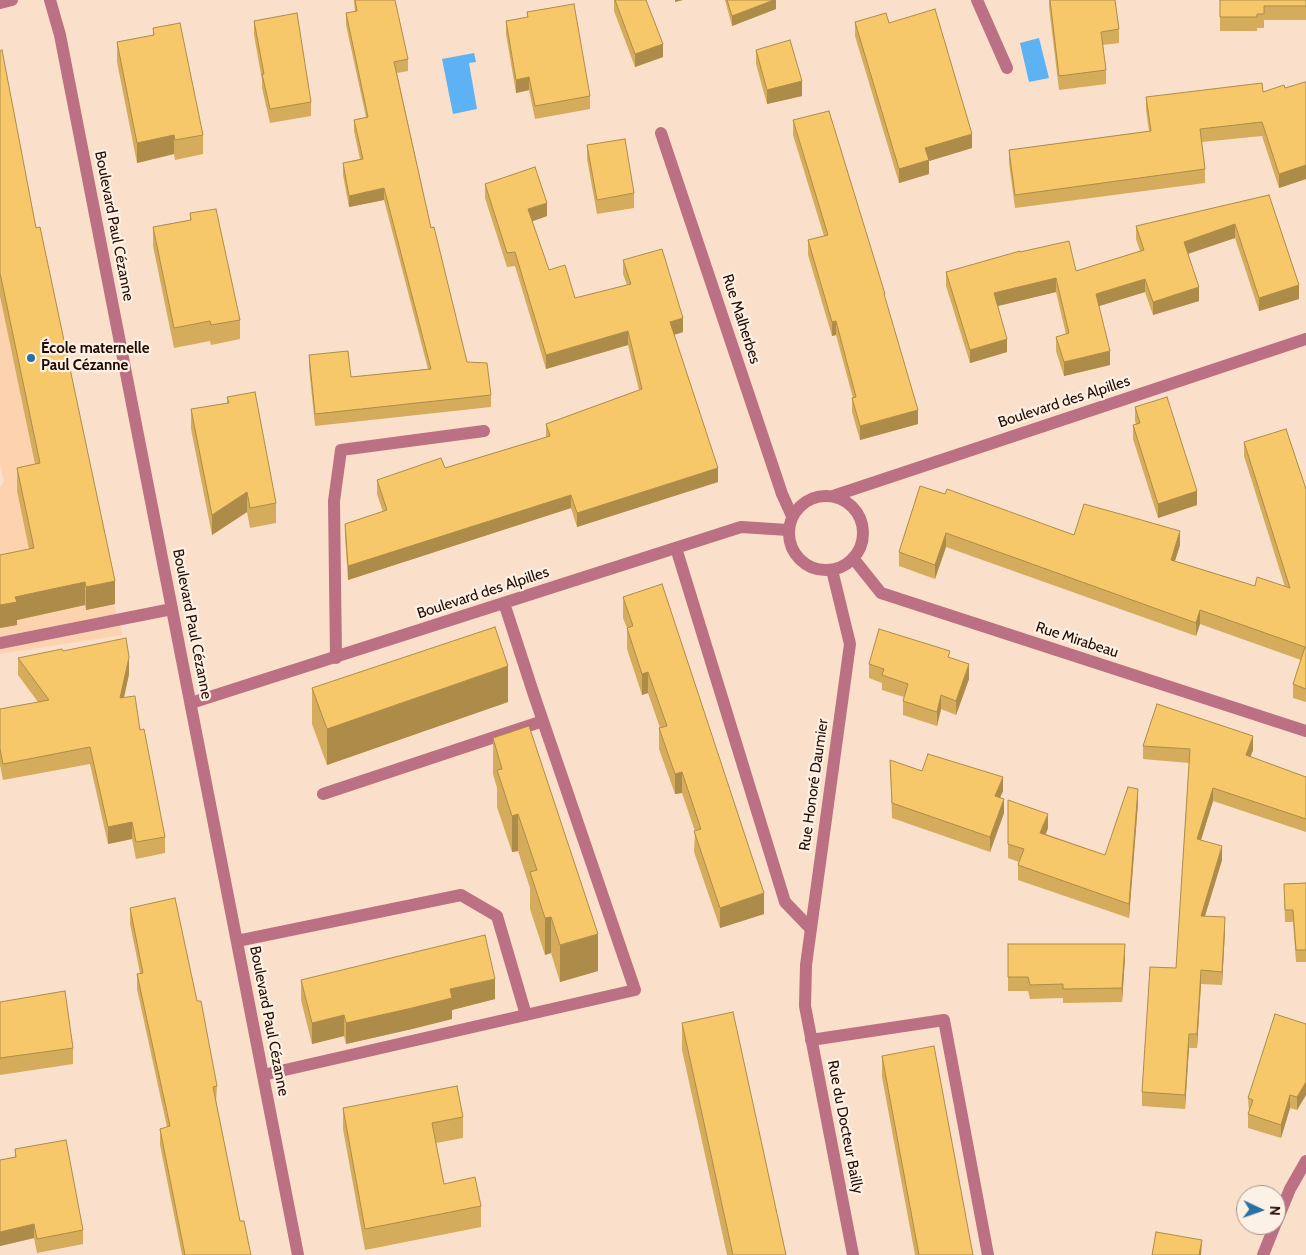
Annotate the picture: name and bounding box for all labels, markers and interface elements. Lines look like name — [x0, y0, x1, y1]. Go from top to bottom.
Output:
street label: Boulevard Paul Cézanne — [91, 149, 137, 303]
street label: Rue Malherbes — [718, 272, 764, 366]
place label: École maternelle Paul Cézanne — [41, 340, 149, 375]
marker: École maternelle Paul Cézanne — [25, 352, 37, 364]
street label: Boulevard des Alpilles — [996, 372, 1132, 432]
street label: Boulevard Paul Cézanne — [169, 547, 215, 701]
street label: Boulevard des Alpilles — [415, 563, 551, 623]
street label: Rue Mirabeau — [1033, 618, 1121, 662]
street label: Rue Honoré Daumier — [796, 718, 832, 852]
street label: Boulevard Paul Cézanne — [246, 944, 292, 1098]
street label: Rue du Docteur Bailly — [823, 1059, 867, 1195]
north arrow — [1236, 1185, 1286, 1235]
text: N — [1266, 1205, 1284, 1216]

